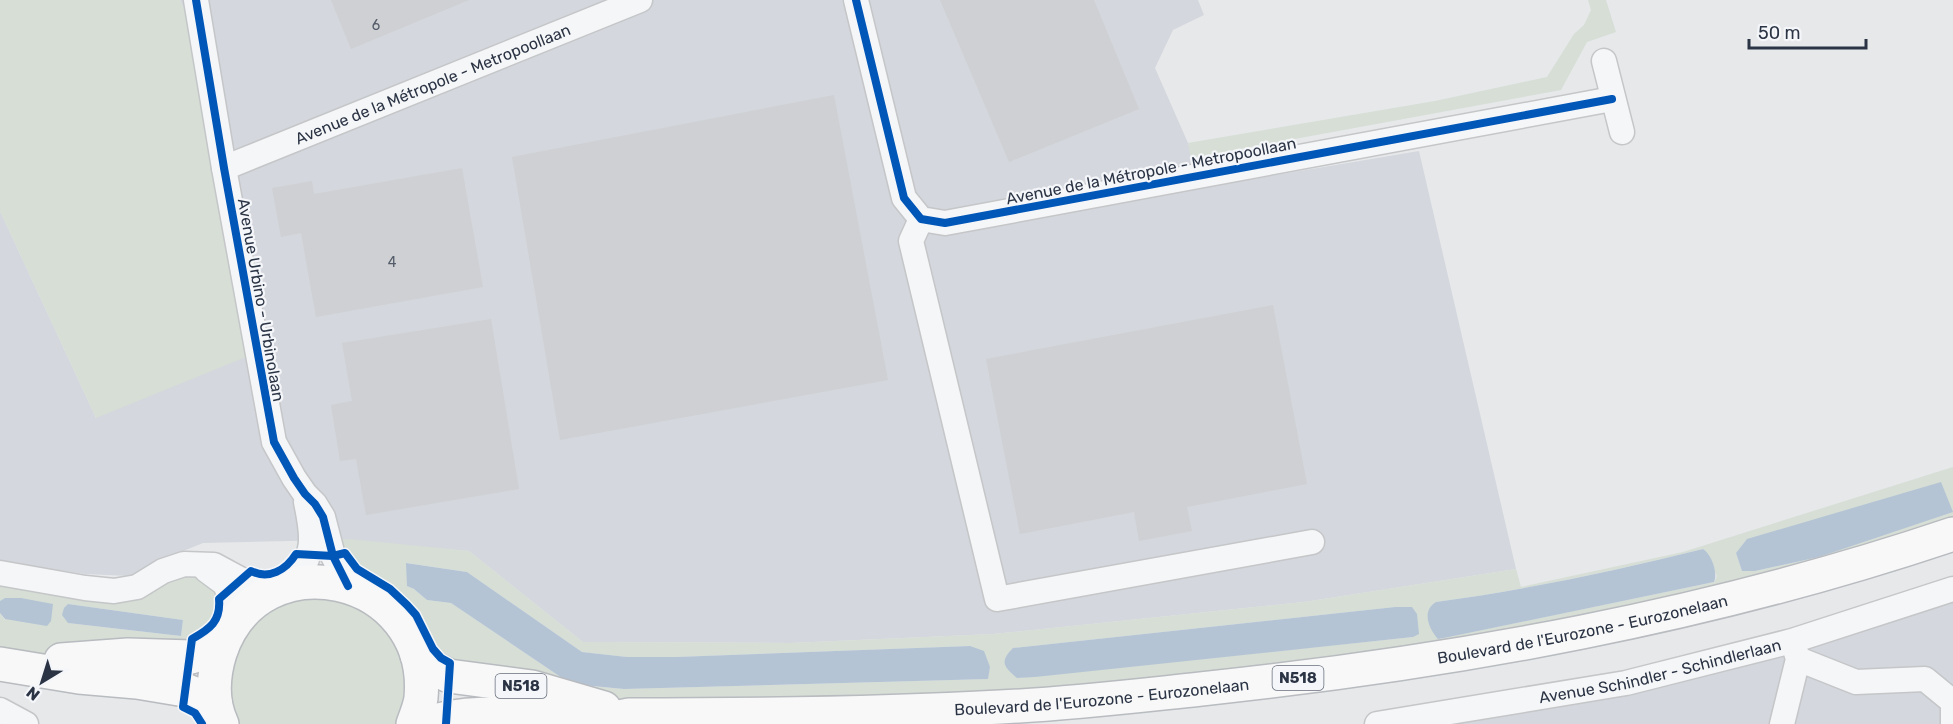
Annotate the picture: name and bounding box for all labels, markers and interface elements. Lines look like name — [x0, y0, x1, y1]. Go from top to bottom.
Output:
scale bar — [1749, 12, 1866, 50]
house number: 6 — [372, 17, 380, 34]
street label: Avenue de la Métropole - Metropoollaan — [292, 20, 573, 148]
text: 50 m — [1758, 22, 1801, 44]
street label: Avenue de la Métropole - Metropoollaan — [1004, 134, 1298, 208]
street label: Avenue Urbino - Urbinolaan — [234, 197, 288, 403]
house number: 4 — [388, 254, 397, 271]
street label: Boulevard de l'Eurozone - Eurozonelaan — [1436, 590, 1730, 667]
street label: Avenue Schindler - Schindlerlaan — [1537, 635, 1783, 707]
north arrow — [12, 652, 72, 712]
road number: N518 — [1272, 666, 1324, 690]
road number: N518 — [496, 674, 546, 698]
street label: Boulevard de l'Eurozone - Eurozonelaan — [954, 674, 1250, 719]
text: N — [23, 682, 43, 704]

